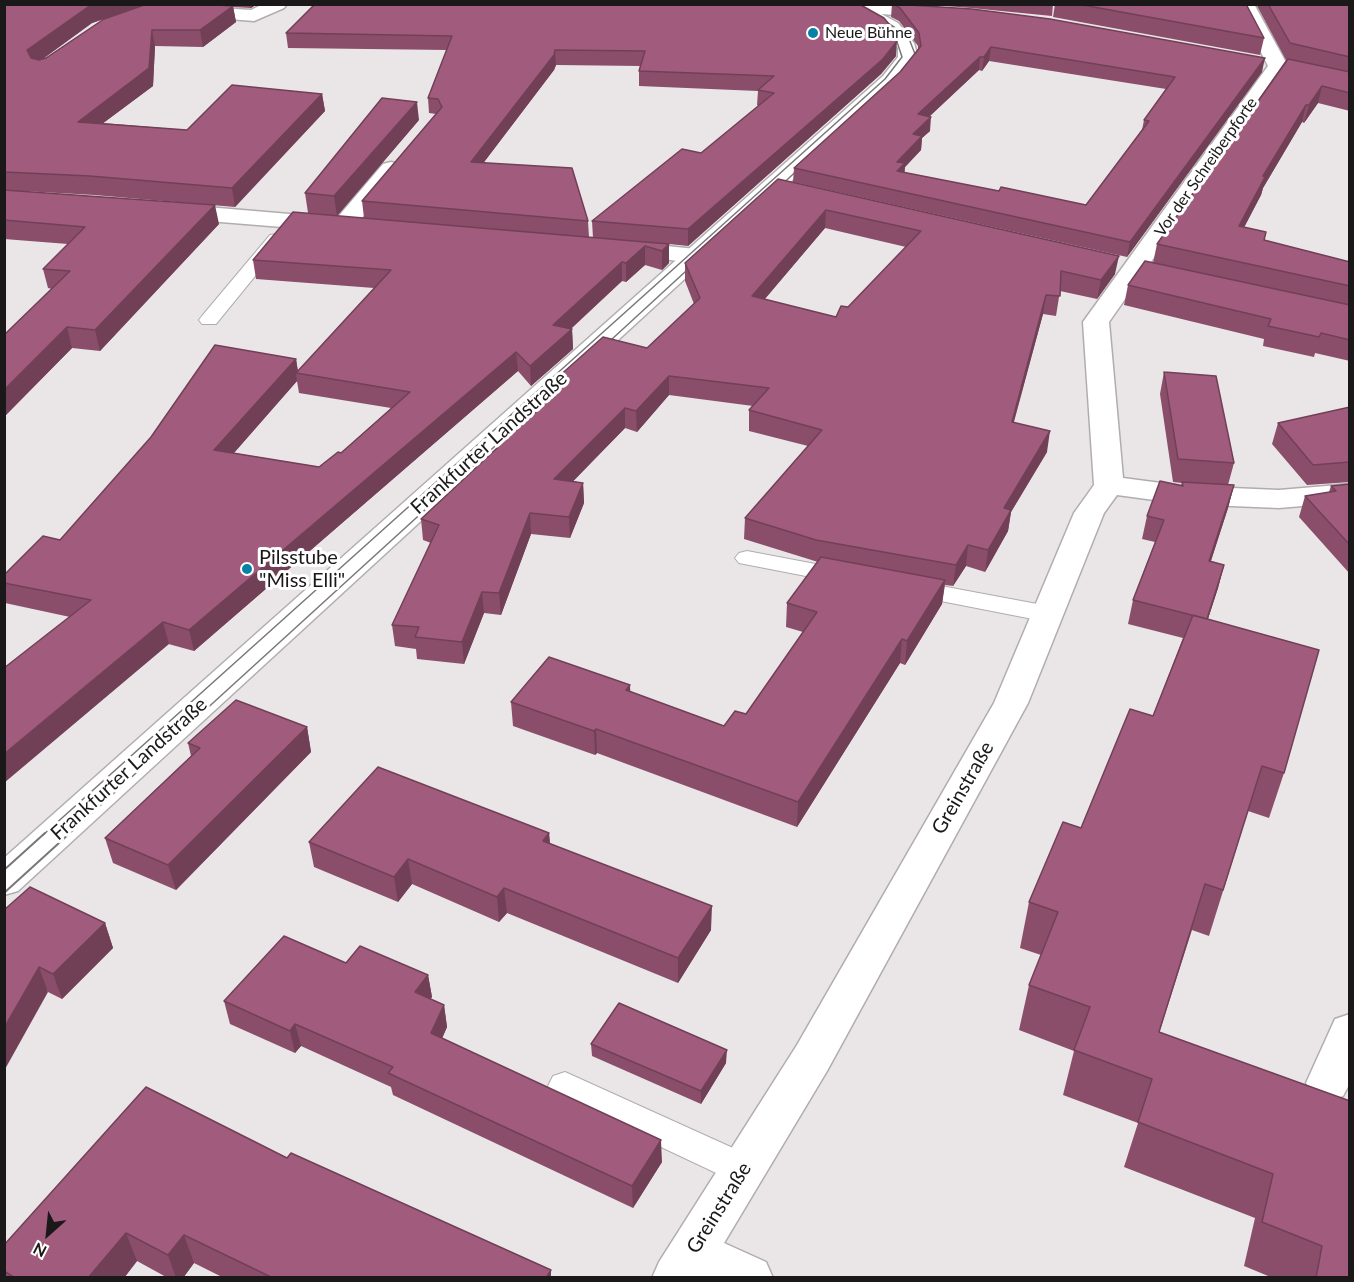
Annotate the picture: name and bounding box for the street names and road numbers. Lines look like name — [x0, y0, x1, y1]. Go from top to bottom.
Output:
street label: Vor der Schreiberpforte — [1151, 94, 1261, 240]
street label: Frankfurter Landstraße — [406, 367, 572, 519]
street label: Frankfurter Landstraße — [46, 693, 212, 845]
street label: Greinstraße — [927, 737, 999, 839]
street label: Greinstraße — [682, 1158, 756, 1258]

